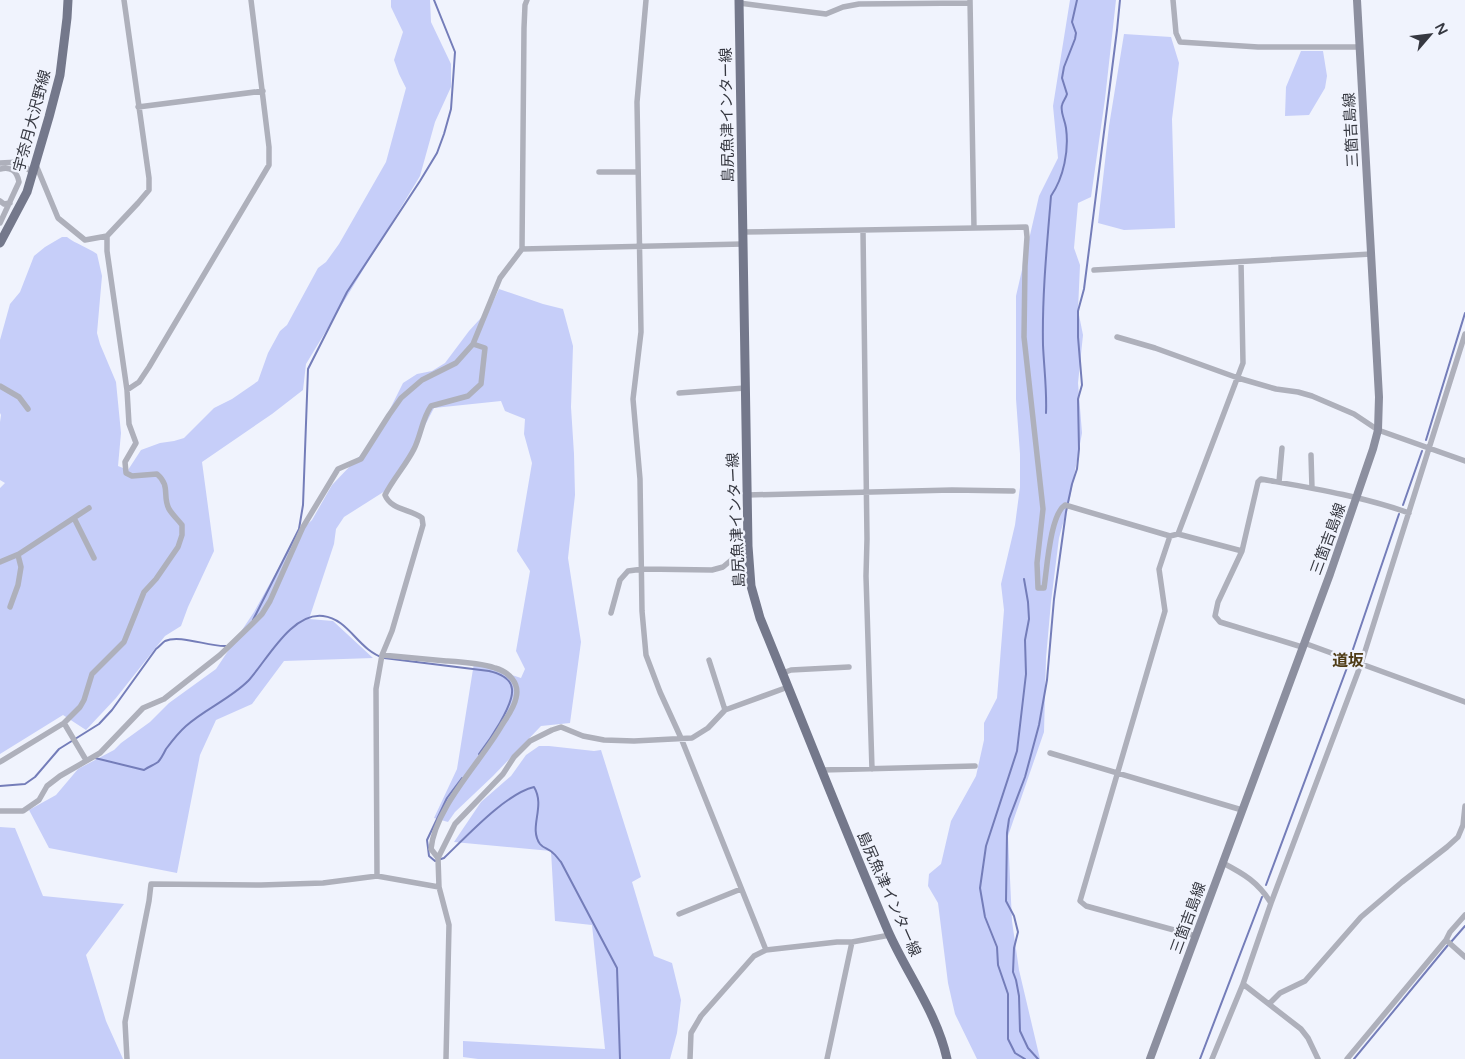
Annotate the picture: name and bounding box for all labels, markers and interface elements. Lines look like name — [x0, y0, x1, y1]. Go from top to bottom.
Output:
north arrow — [1405, 10, 1455, 60]
text: N — [1431, 20, 1451, 38]
street label: 島尻魚津インター線 — [717, 47, 737, 183]
street label: 宇奈月大沢野線 — [10, 68, 54, 174]
street label: 三箇吉島線 — [1340, 92, 1362, 168]
street label: 島尻魚津インター線 — [723, 452, 749, 588]
street label: 三箇吉島線 — [1307, 501, 1349, 577]
district label: 道坂 — [1332, 651, 1364, 671]
street label: 島尻魚津インター線 — [853, 829, 925, 959]
street label: 三箇吉島線 — [1167, 880, 1209, 956]

